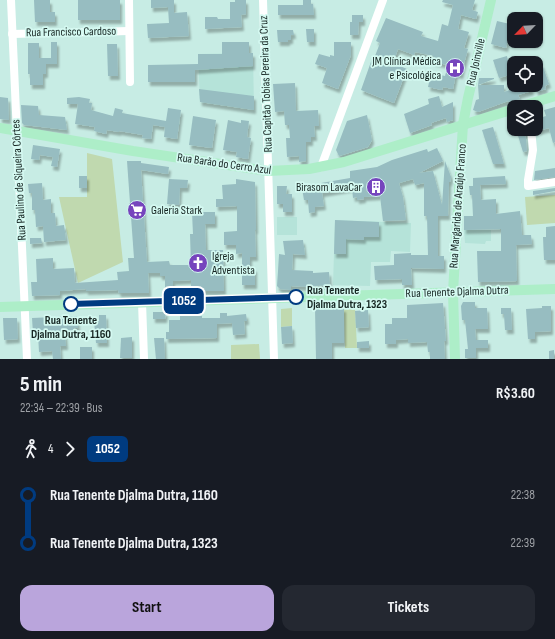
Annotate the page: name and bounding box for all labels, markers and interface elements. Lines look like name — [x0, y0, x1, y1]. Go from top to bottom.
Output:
north arrow — [507, 12, 543, 48]
map controls — [507, 12, 543, 136]
street label: Rua Capitão Tobias Pereira da Cruz — [256, 15, 276, 153]
street label: Rua Francisco Cardoso — [26, 24, 116, 40]
street label: Rua Joinville — [463, 37, 489, 87]
place label: JM Clínica Médica e Psicológica — [371, 54, 441, 83]
button: locate — [507, 56, 543, 92]
hospital icon: JM Clínica Médica e Psicológica — [444, 57, 466, 79]
button: layers — [507, 100, 543, 136]
street label: Rua Paulino de Siqueira Côrtes — [8, 119, 30, 241]
street label: Rua Margarida de Araújo Franco — [446, 143, 470, 269]
street label: Rua Barão do Cerro Azul — [176, 150, 272, 178]
building icon: Birasom LavaCar — [365, 176, 387, 198]
place label: Birasom LavaCar — [296, 180, 363, 195]
supermarket icon: Galeria Stark — [126, 199, 148, 221]
place label: Galeria Stark — [151, 203, 203, 218]
place label: Igreja Adventista — [211, 249, 255, 278]
church icon: Igreja Adventista — [187, 252, 209, 274]
place label: Rua Tenente Djalma Dutra, 1323 — [307, 283, 387, 312]
street label: Rua Tenente Djalma Dutra — [405, 283, 509, 301]
line badge: 1052 — [156, 288, 212, 314]
marker: Rua Tenente Djalma Dutra, 1323 — [288, 289, 304, 305]
text: 1052 — [172, 292, 196, 309]
marker: Rua Tenente Djalma Dutra, 1160 — [63, 296, 79, 312]
place label: Rua Tenente Djalma Dutra, 1160 — [31, 313, 111, 342]
text: 5 min — [20, 371, 62, 398]
text: R$3.60 — [496, 384, 535, 403]
text: 22:34 – 22:39 · Bus — [20, 400, 102, 416]
icon: walk — [20, 438, 42, 460]
icon: forward — [59, 438, 81, 460]
text: 1052 — [95, 440, 120, 457]
text: 4 — [48, 441, 53, 457]
text: Rua Tenente Djalma Dutra, 1160 — [50, 486, 218, 505]
text: 22:38 — [511, 487, 535, 503]
text: Rua Tenente Djalma Dutra, 1323 — [50, 534, 218, 553]
text: 22:39 — [511, 535, 535, 551]
button: Start — [20, 585, 274, 631]
button: Tickets — [282, 585, 535, 631]

